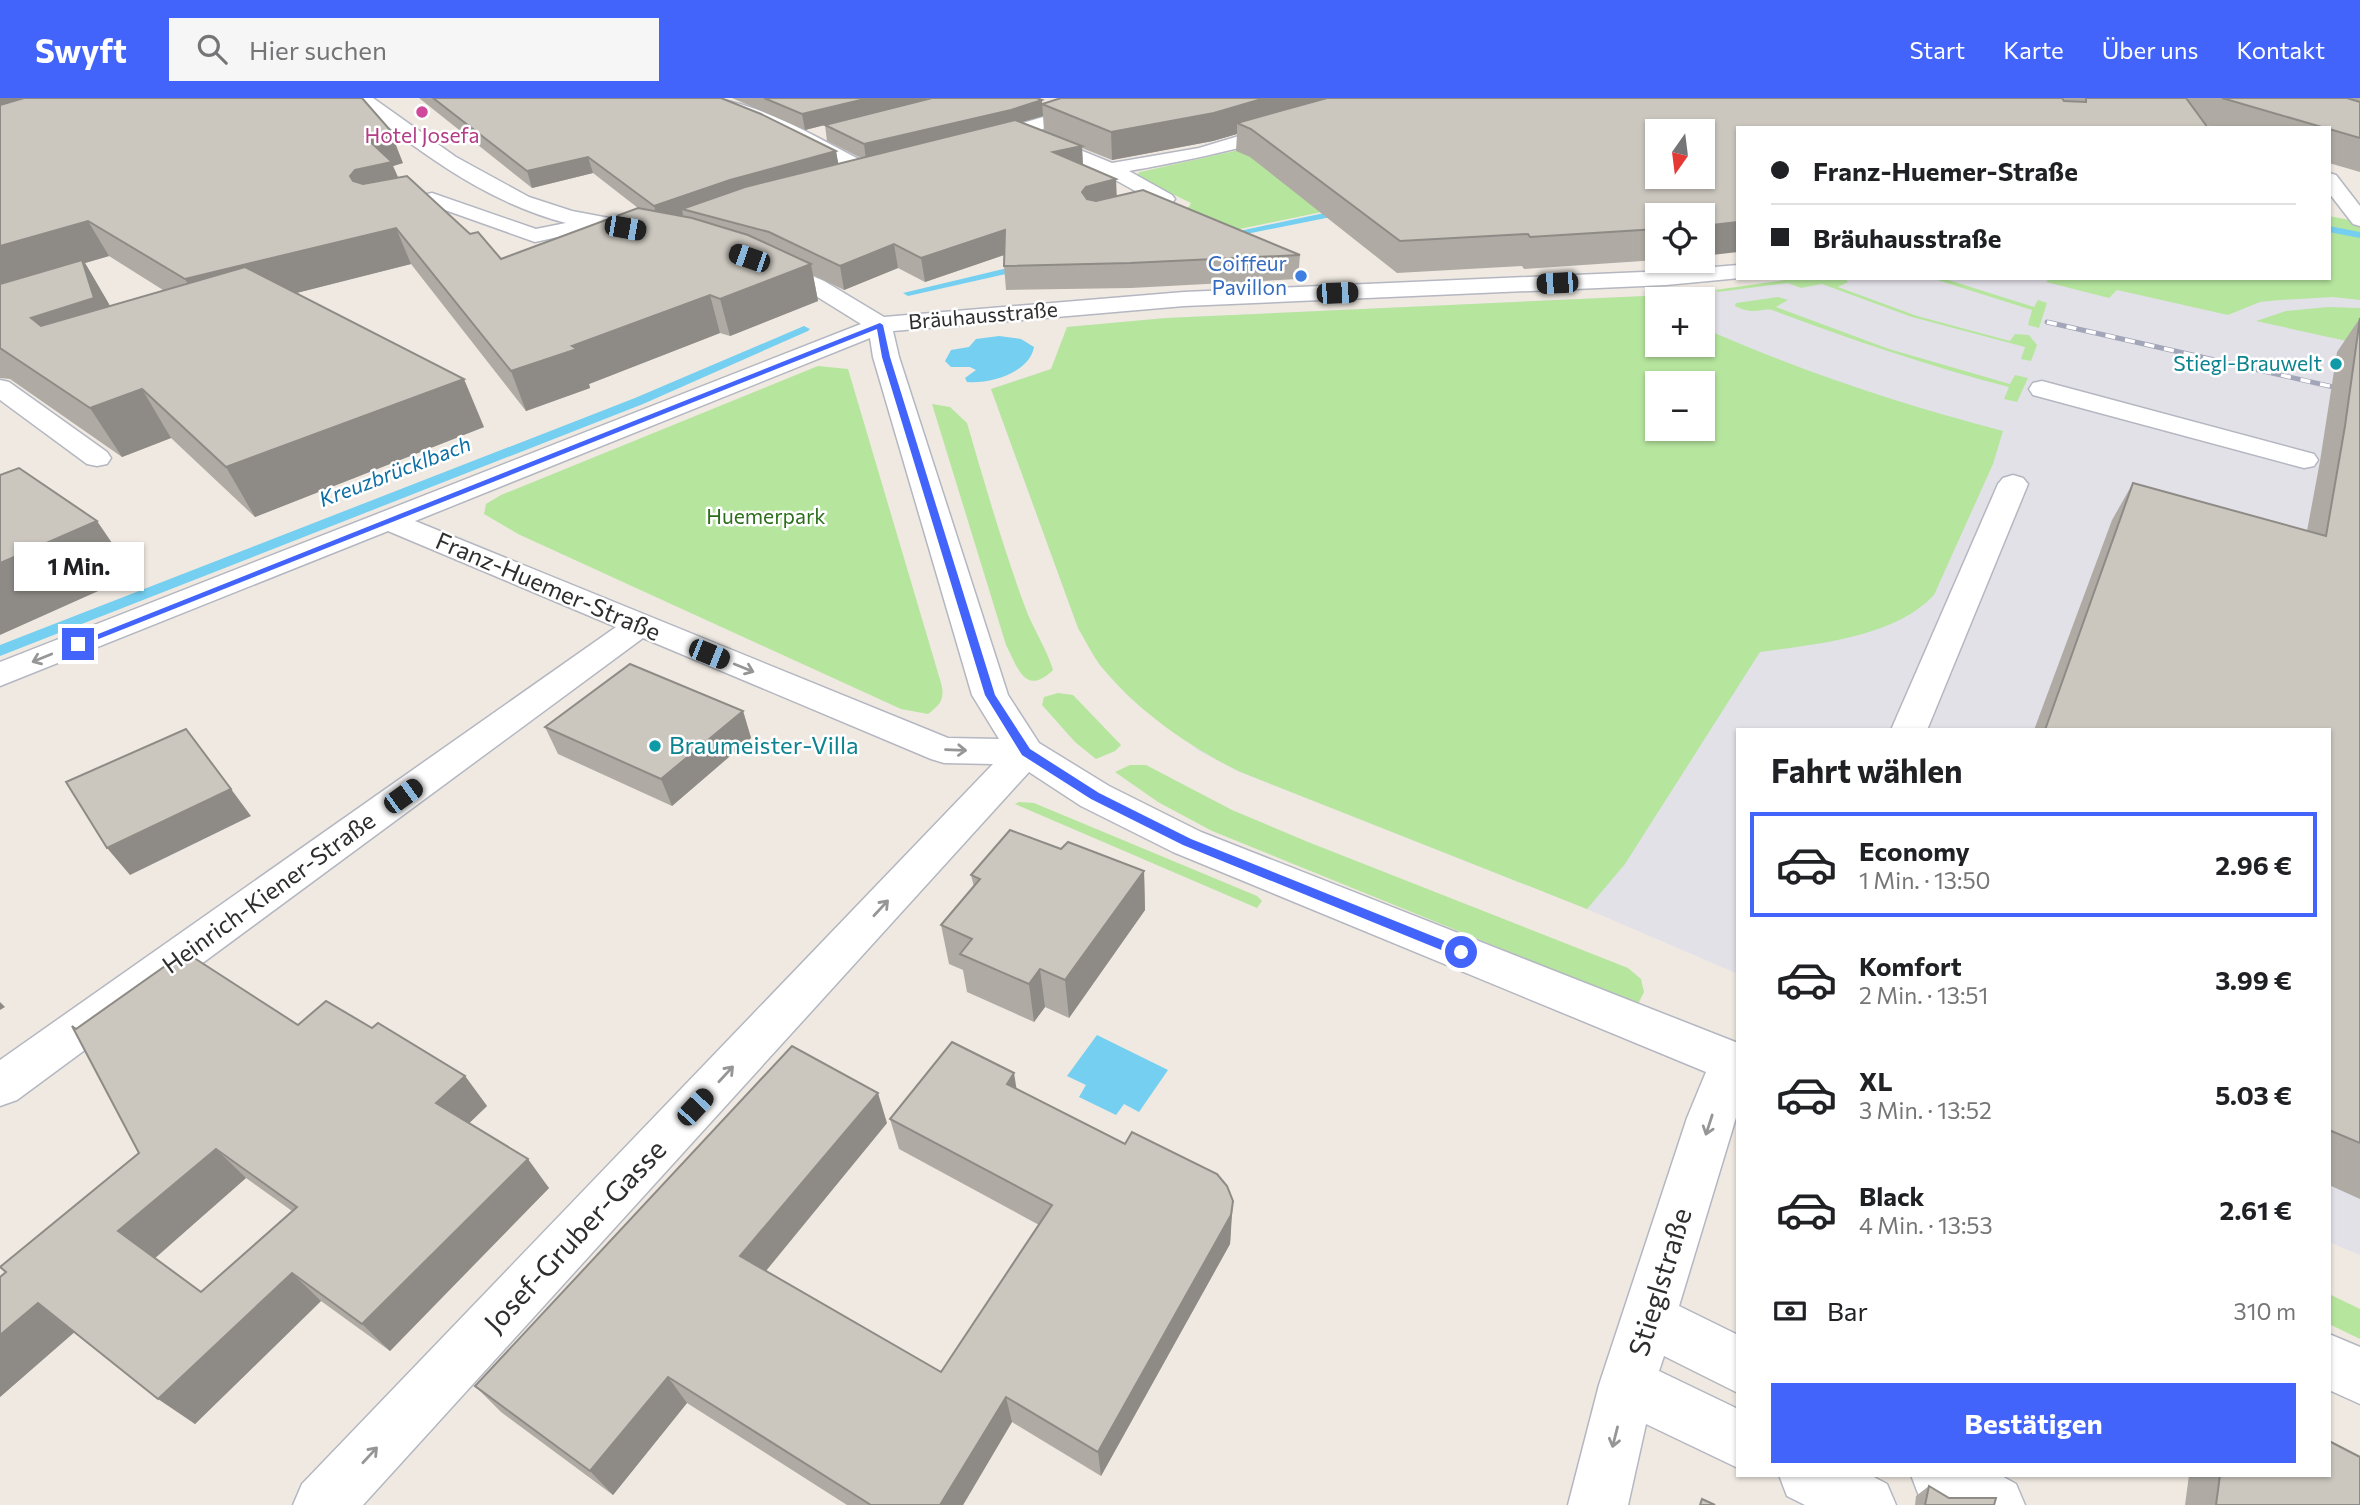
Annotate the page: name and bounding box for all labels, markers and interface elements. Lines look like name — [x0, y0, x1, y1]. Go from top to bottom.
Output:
search box — [169, 18, 659, 81]
text: Swyft — [35, 29, 127, 70]
icon: search — [193, 30, 231, 68]
text: Hier suchen — [249, 34, 387, 65]
text: Start — [1910, 35, 1965, 64]
text: Karte — [2003, 35, 2064, 64]
text: Über uns — [2102, 35, 2198, 64]
text: Kontakt — [2236, 35, 2325, 64]
marker: Hotel Josefa — [414, 104, 430, 120]
north arrow — [1645, 119, 1715, 189]
map controls — [1645, 119, 1715, 441]
place label: Hotel Josefa — [364, 122, 480, 147]
text: Franz-Huemer-Straße — [1813, 155, 2078, 186]
button: locate — [1645, 203, 1715, 273]
car — [603, 214, 648, 242]
text: Bräuhausstraße — [1813, 222, 2001, 253]
car — [726, 241, 773, 275]
place label: Coiffeur Pavillon — [1208, 250, 1287, 299]
marker: Coiffeur Pavillon — [1293, 268, 1309, 284]
car — [1536, 271, 1579, 295]
car — [1316, 282, 1359, 304]
button: + — [1645, 287, 1715, 357]
street label: Bräuhausstraße — [907, 296, 1059, 333]
place label: Stiegl-Brauwelt — [2173, 350, 2322, 375]
marker: Stiegl-Brauwelt — [2328, 356, 2344, 372]
button: − — [1645, 371, 1715, 441]
water label: Kreuzbrücklbach — [315, 430, 474, 511]
park label: Huemerpark — [706, 503, 826, 528]
street label: Franz-Huemer-Straße — [432, 525, 665, 646]
callout: 1 Min. — [13, 542, 143, 592]
text: 1 Min. — [48, 552, 110, 580]
route end — [62, 628, 94, 660]
car — [686, 636, 733, 672]
one-way arrow — [32, 653, 53, 666]
one-way arrow — [733, 663, 755, 676]
place label: Braumeister-Villa — [669, 730, 859, 759]
marker: Braumeister-Villa — [647, 738, 663, 754]
one-way arrow — [944, 744, 967, 757]
text: Fahrt wählen — [1771, 750, 1963, 790]
car — [380, 775, 427, 817]
street label: Heinrich-Kiener-Straße — [156, 805, 380, 979]
icon: car — [1775, 833, 1838, 896]
text: Economy — [1859, 835, 1970, 866]
text: 2.96 € — [2215, 849, 2292, 880]
text: 1 Min. · 13:50 — [1859, 866, 1991, 894]
one-way arrow — [873, 900, 890, 917]
route start — [1445, 936, 1477, 968]
icon: car — [1775, 948, 1838, 1011]
text: Komfort — [1859, 950, 1962, 981]
text: 3.99 € — [2215, 964, 2292, 995]
text: 2 Min. · 13:51 — [1859, 981, 1988, 1009]
icon: car — [1775, 1063, 1838, 1126]
one-way arrow — [718, 1065, 734, 1083]
text: XL — [1859, 1065, 1893, 1096]
text: 5.03 € — [2215, 1079, 2292, 1110]
car — [673, 1084, 718, 1130]
text: 3 Min. · 13:52 — [1859, 1096, 1992, 1124]
one-way arrow — [1701, 1114, 1714, 1136]
street label: Josef-Gruber-Gasse — [476, 1132, 672, 1339]
icon: car — [1775, 1178, 1838, 1241]
text: Black — [1859, 1180, 1925, 1211]
text: 2.61 € — [2220, 1194, 2292, 1225]
street label: Stieglstraße — [1620, 1203, 1698, 1360]
text: 4 Min. · 13:53 — [1859, 1211, 1993, 1239]
icon: cash — [1771, 1292, 1809, 1330]
text: Bar — [1827, 1295, 1868, 1326]
text: 310 m — [2234, 1297, 2296, 1325]
button: Bestätigen — [1771, 1383, 2296, 1463]
one-way arrow — [1608, 1425, 1621, 1448]
one-way arrow — [362, 1446, 378, 1464]

